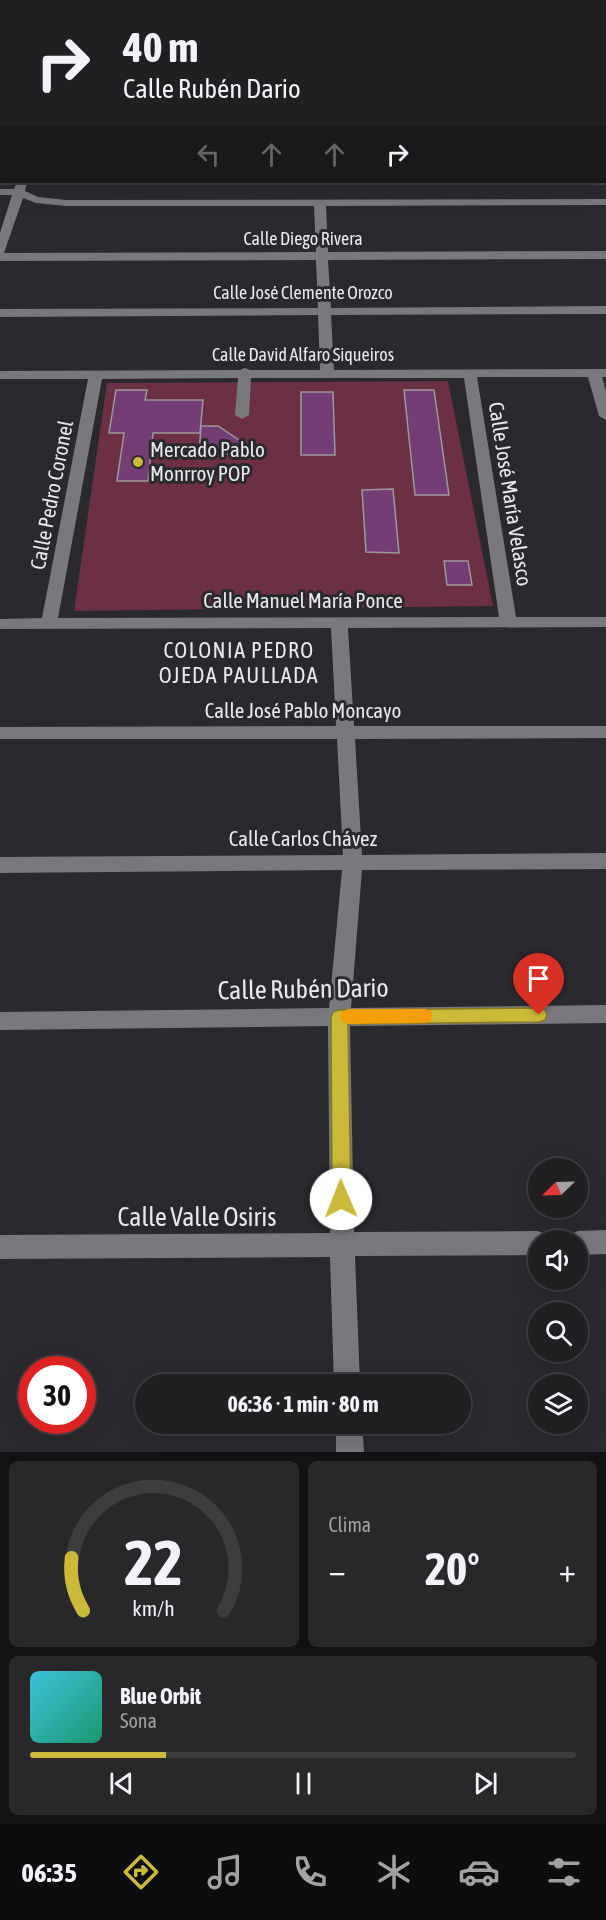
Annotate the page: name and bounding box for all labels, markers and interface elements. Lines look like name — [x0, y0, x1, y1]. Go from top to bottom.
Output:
text: 40 m — [123, 23, 198, 71]
icon: right — [24, 24, 102, 102]
text: Calle Rubén Dario — [123, 73, 301, 104]
icon: left — [192, 138, 225, 171]
icon: ahead — [255, 138, 288, 171]
icon: ahead — [318, 138, 351, 171]
icon: right — [381, 138, 414, 171]
street label: Calle Diego Rivera — [243, 228, 363, 249]
street label: Calle José Clemente Orozco — [213, 282, 393, 303]
street label: Calle David Alfaro Siqueiros — [212, 344, 394, 365]
street label: Calle José María Velasco — [485, 400, 537, 588]
street label: Calle Pedro Coronel — [25, 418, 77, 572]
place label: Mercado Pablo Monrroy POP — [150, 437, 265, 485]
marker: Mercado Pablo Monrroy POP — [131, 455, 145, 469]
street label: Calle Manuel María Ponce — [203, 588, 403, 612]
district label: COLONIA PEDRO OJEDA PAULLADA — [159, 637, 319, 688]
street label: Calle José Pablo Moncayo — [205, 698, 401, 722]
street label: Calle Carlos Chávez — [229, 826, 378, 850]
pin — [513, 953, 564, 1015]
icon: arrive — [522, 962, 555, 995]
street label: Calle Rubén Dario — [217, 973, 389, 1005]
north arrow — [528, 1158, 588, 1218]
map controls — [528, 1158, 588, 1434]
position arrow — [309, 1167, 373, 1231]
street label: Calle Valle Osiris — [118, 1202, 276, 1232]
button: sound — [528, 1230, 588, 1290]
button: search — [528, 1302, 588, 1362]
speed limit sign: 30 — [18, 1356, 96, 1434]
button: layers — [528, 1374, 588, 1434]
text: 06:36 · 1 min · 80 m — [227, 1391, 379, 1417]
text: Clima — [329, 1513, 371, 1536]
text: 22 — [124, 1527, 183, 1598]
text: 20° — [425, 1543, 480, 1595]
text: − — [329, 1551, 346, 1589]
text: + — [559, 1551, 576, 1589]
text: km/h — [132, 1596, 175, 1621]
text: Blue Orbit — [120, 1683, 201, 1709]
text: Sona — [120, 1709, 157, 1732]
icon: previous — [105, 1767, 138, 1800]
icon: pause — [287, 1767, 320, 1800]
icon: next — [469, 1767, 502, 1800]
icon: directions — [120, 1851, 162, 1893]
icon: music — [204, 1851, 246, 1893]
icon: phone — [289, 1851, 331, 1893]
icon: climate — [373, 1851, 415, 1893]
icon: car — [458, 1851, 500, 1893]
icon: filters — [543, 1851, 585, 1893]
text: 06:35 — [21, 1857, 77, 1888]

